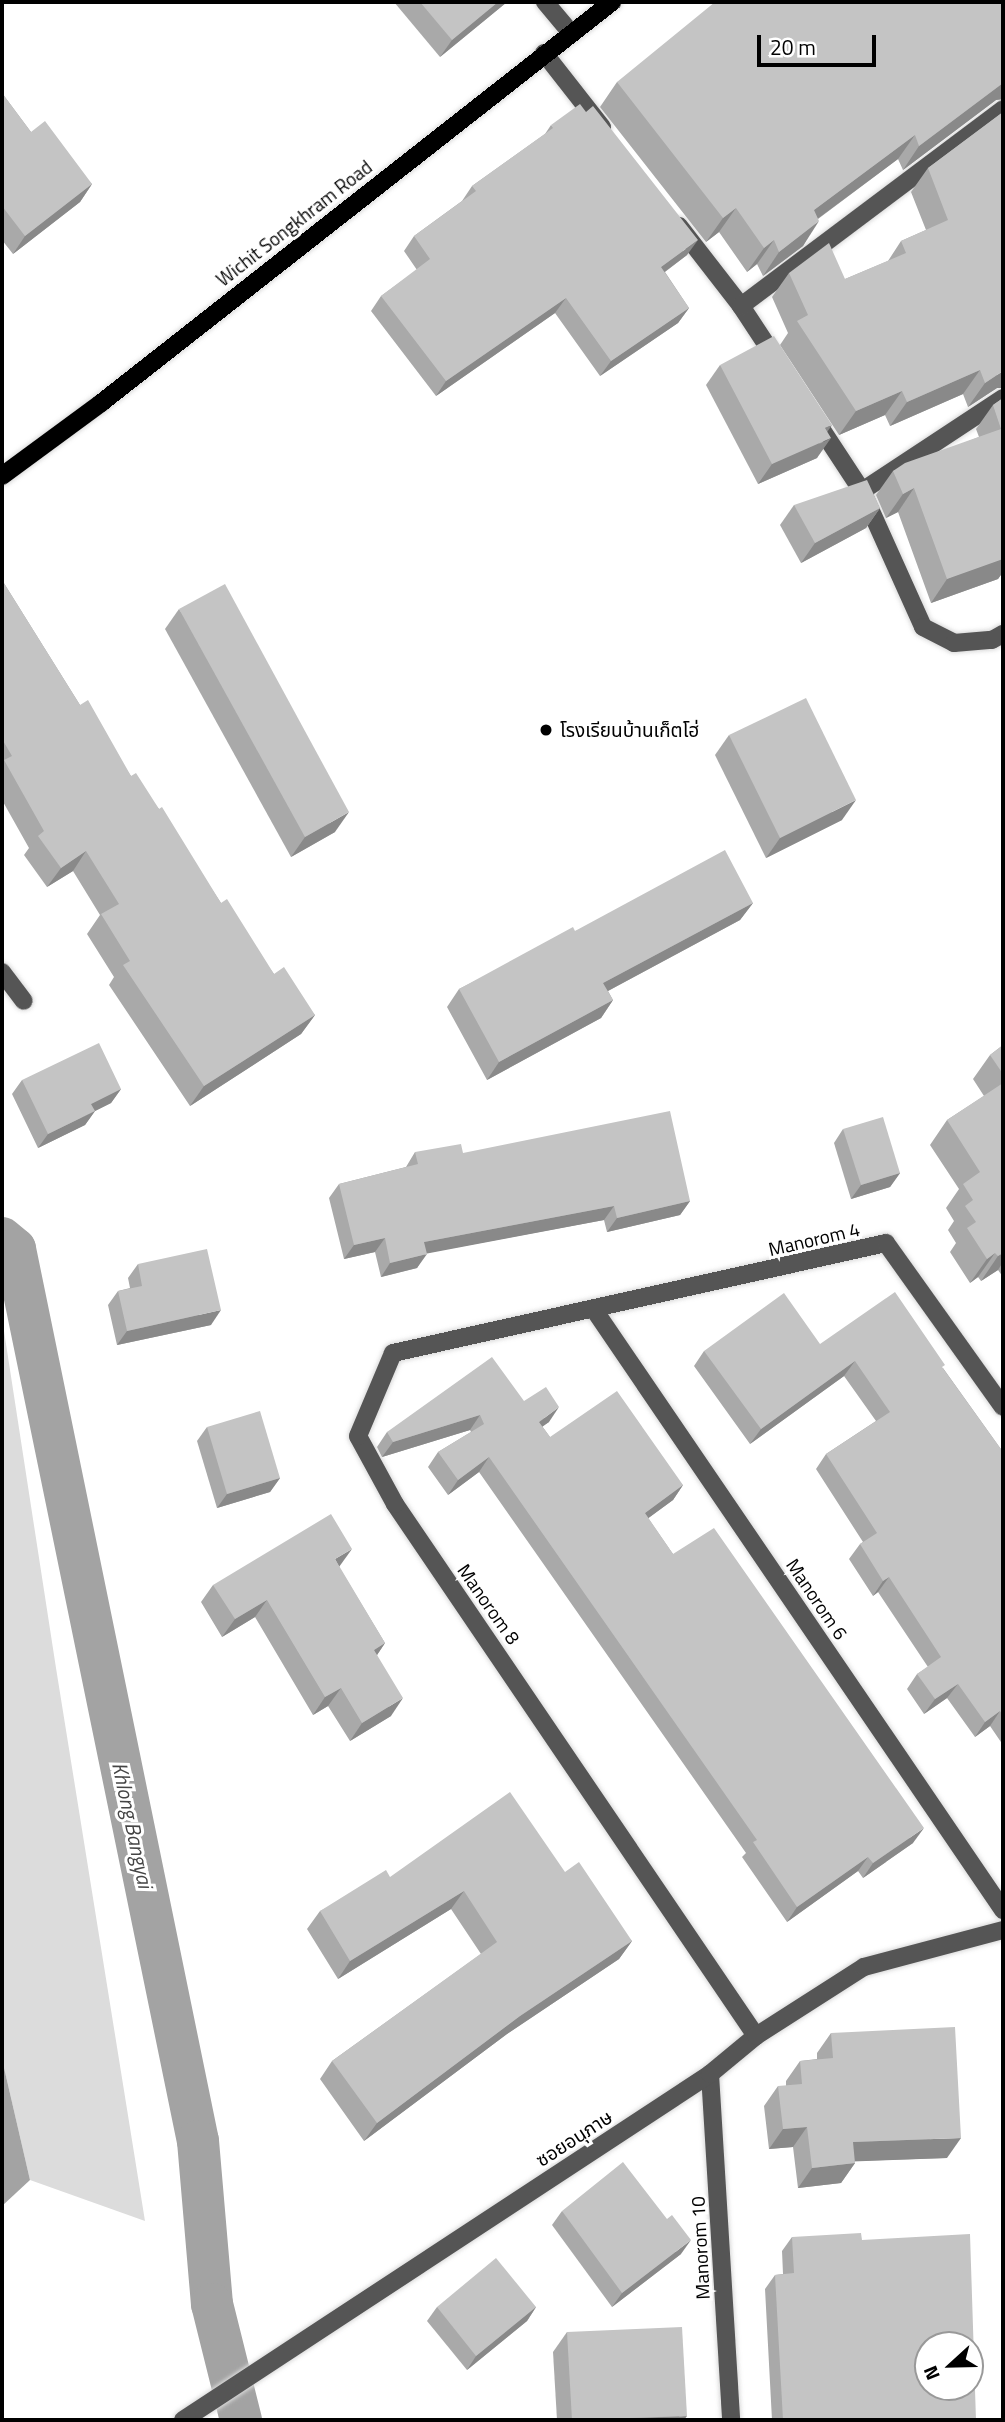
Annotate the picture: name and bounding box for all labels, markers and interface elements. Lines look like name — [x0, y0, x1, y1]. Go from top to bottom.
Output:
scale bar — [760, 21, 879, 65]
text: 20 m — [770, 31, 816, 63]
street label: Wichit Songkhram Road — [212, 155, 376, 291]
place label: โรงเรียนบ้านเก็ตโฮ่ — [560, 719, 699, 741]
marker: โรงเรียนบ้านเก็ตโฮ่ — [538, 722, 554, 738]
street label: Manorom 4 — [766, 1217, 862, 1261]
street label: Manorom 6 — [782, 1554, 852, 1644]
street label: Manorom 8 — [453, 1559, 525, 1649]
water label: Khlong Bangyai — [107, 1760, 159, 1890]
street label: ซอยอนุภาษ — [531, 2105, 617, 2171]
street label: Manorom 10 — [686, 2196, 714, 2300]
north arrow — [914, 2331, 984, 2401]
text: N — [915, 2362, 947, 2385]

